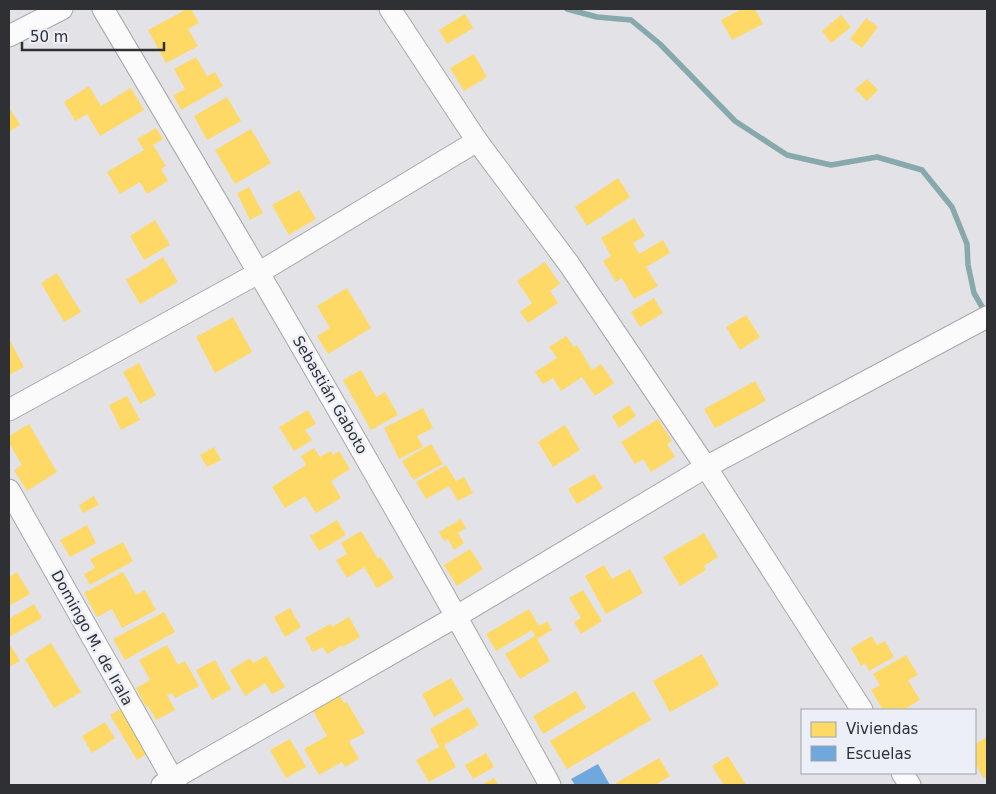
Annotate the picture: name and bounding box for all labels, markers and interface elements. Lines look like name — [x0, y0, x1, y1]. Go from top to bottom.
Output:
scale bar — [22, 20, 165, 52]
text: 50 m — [30, 28, 68, 46]
street label: Sebastián Gaboto — [289, 333, 371, 457]
street label: Domingo M. de Irala — [47, 567, 137, 709]
legend — [801, 709, 976, 774]
text: Viviendas — [846, 720, 919, 738]
text: Escuelas — [846, 745, 912, 763]

